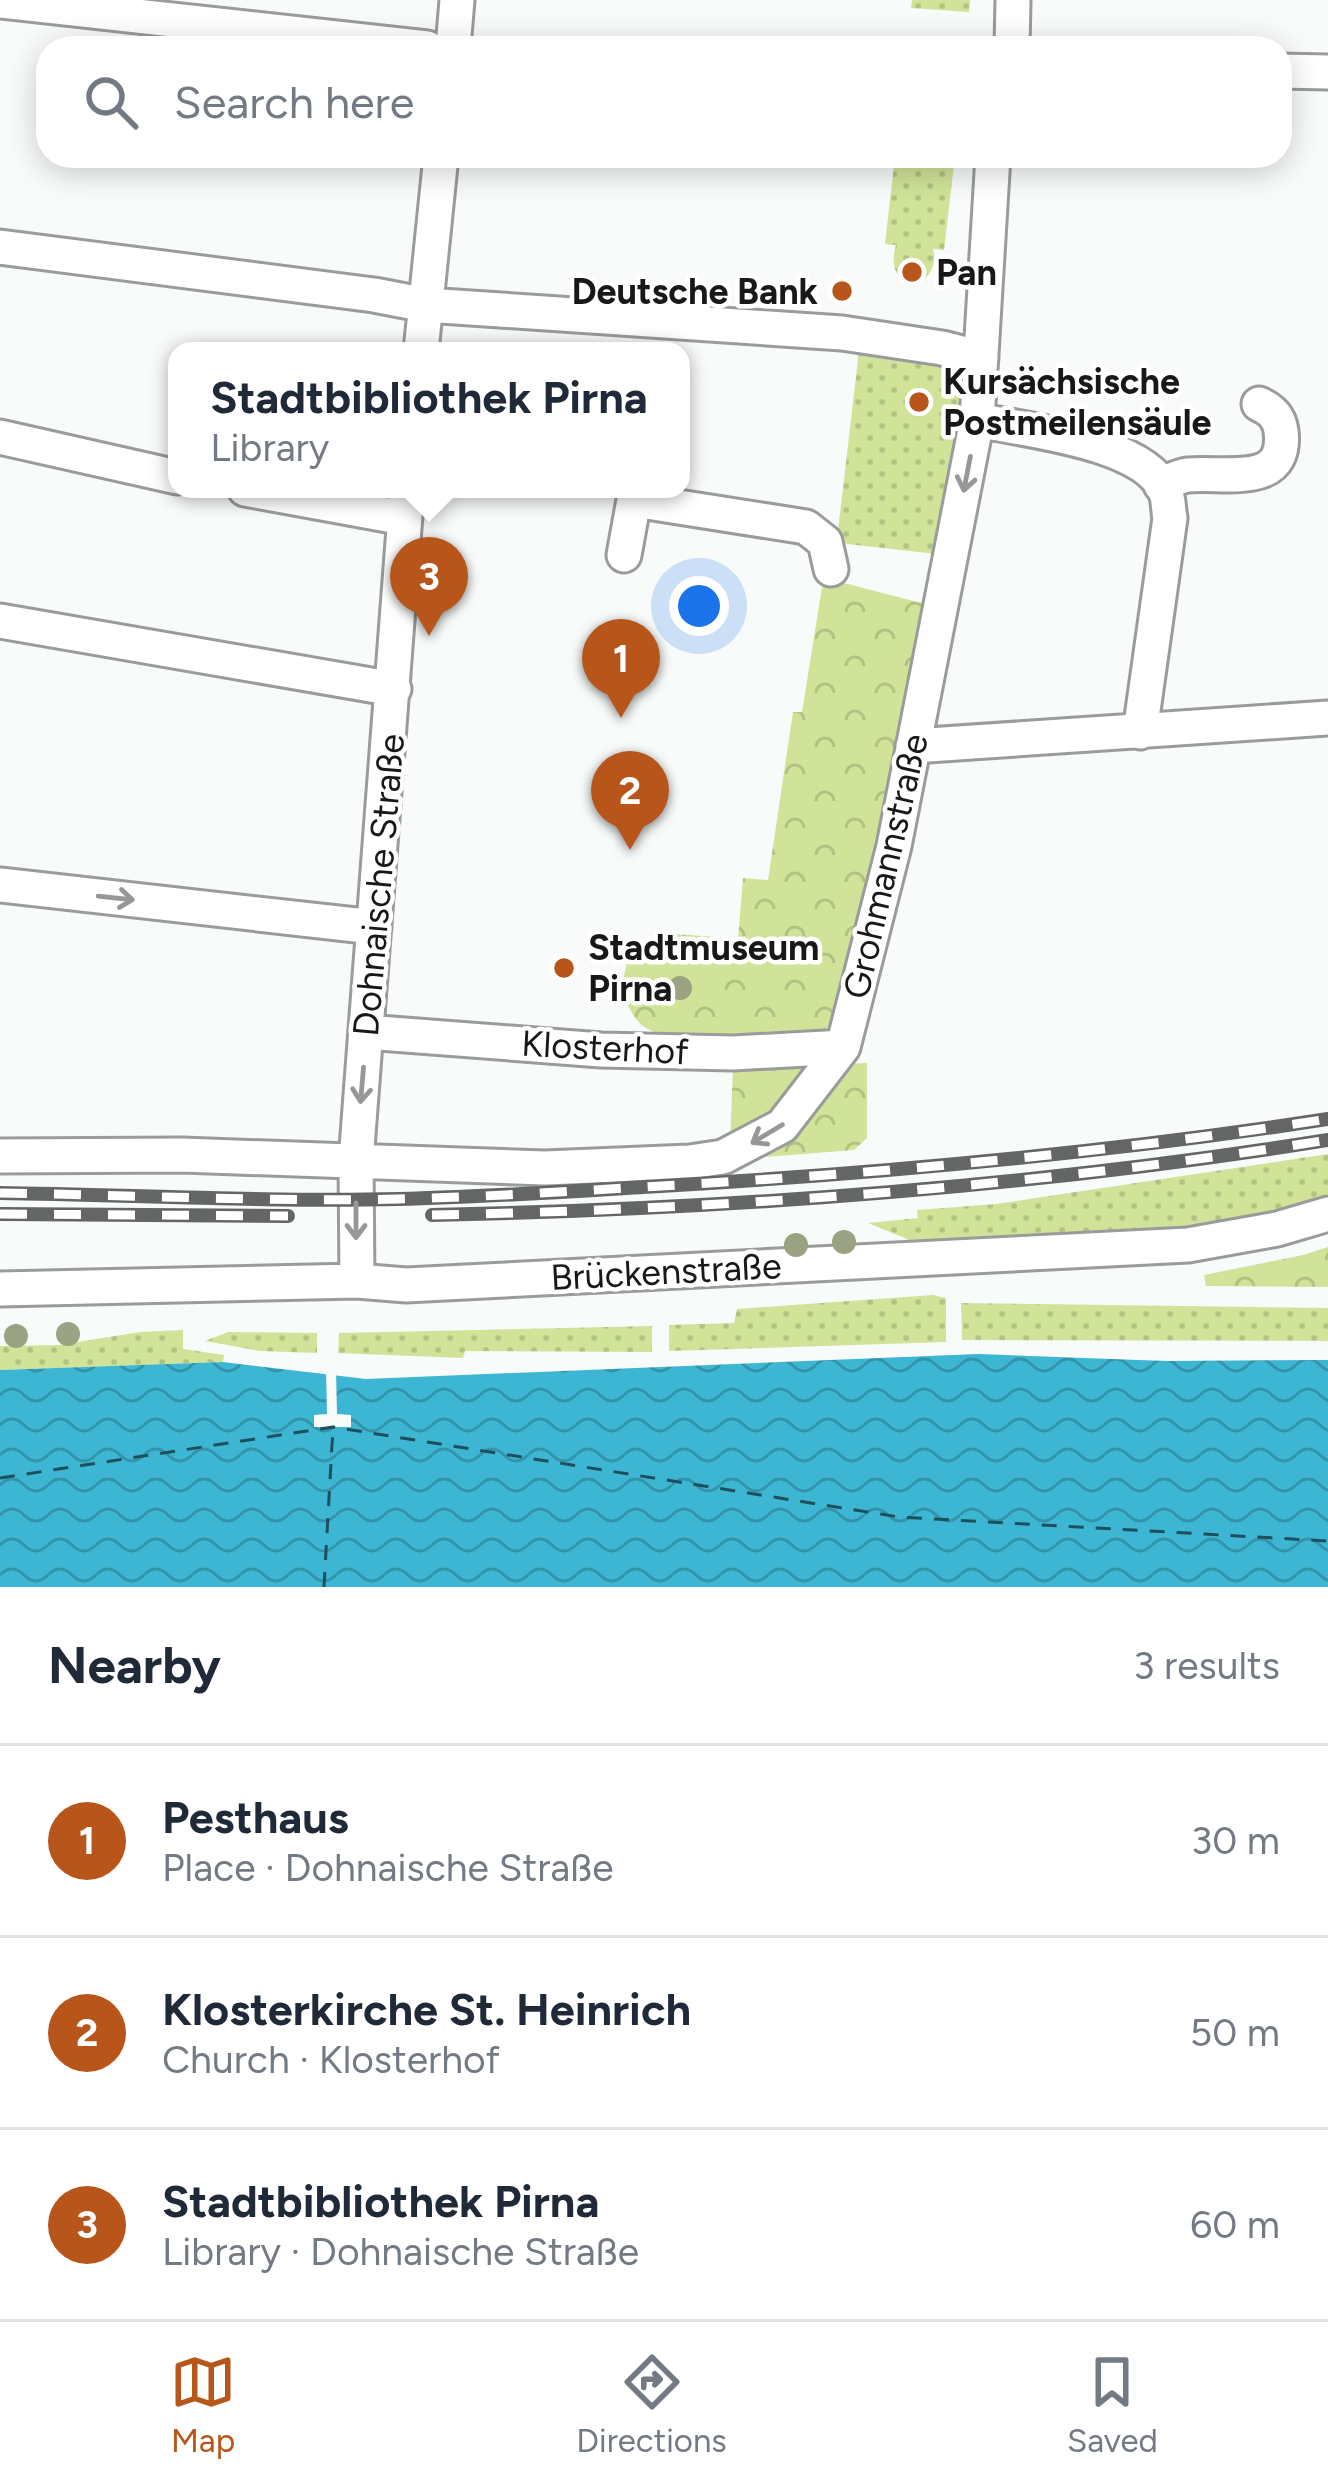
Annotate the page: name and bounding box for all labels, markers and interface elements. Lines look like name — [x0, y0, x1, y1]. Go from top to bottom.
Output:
search box — [36, 36, 1292, 168]
icon: search — [78, 69, 144, 135]
text: Search here — [174, 75, 414, 129]
place label: Pan — [936, 251, 997, 294]
marker: Pan — [899, 259, 925, 285]
place label: Deutsche Bank — [571, 270, 819, 313]
marker: Deutsche Bank — [829, 278, 855, 304]
popup — [168, 342, 690, 498]
place label: Kursächsische Postmeilensäule — [943, 360, 1212, 444]
text: Stadtbibliothek Pirna — [210, 370, 648, 424]
marker: Kursächsische Postmeilensäule — [906, 389, 932, 415]
text: Library — [210, 424, 329, 471]
one-way arrow — [955, 454, 977, 493]
pin: 3 — [390, 537, 468, 636]
your location — [669, 576, 729, 636]
pin: 1 — [582, 619, 660, 718]
street label: Grohmannstraße — [834, 729, 937, 1003]
street label: Dohnaische Straße — [344, 732, 413, 1038]
pin: 2 — [591, 751, 669, 850]
one-way arrow — [96, 887, 135, 909]
place label: Stadtmuseum Pirna — [588, 926, 819, 1010]
marker: Stadtmuseum Pirna — [551, 955, 577, 981]
street label: Klosterhof — [520, 1022, 690, 1073]
one-way arrow — [350, 1065, 373, 1104]
one-way arrow — [750, 1122, 785, 1146]
one-way arrow — [345, 1201, 367, 1240]
street label: Brückenstraße — [549, 1244, 783, 1299]
text: Nearby — [48, 1635, 221, 1696]
text: 3 results — [1133, 1642, 1280, 1689]
text: Pesthaus — [162, 1790, 349, 1844]
text: 1 — [79, 1817, 95, 1864]
text: 30 m — [1191, 1817, 1280, 1864]
text: Place · Dohnaische Straße — [162, 1844, 614, 1891]
text: Klosterkirche St. Heinrich — [162, 1982, 691, 2036]
text: 2 — [76, 2009, 98, 2056]
text: 50 m — [1190, 2009, 1280, 2056]
text: Church · Klosterhof — [162, 2036, 500, 2083]
text: Stadtbibliothek Pirna — [162, 2174, 599, 2228]
text: 3 — [76, 2201, 98, 2248]
text: 60 m — [1190, 2201, 1280, 2248]
text: Library · Dohnaische Straße — [162, 2228, 639, 2275]
tab: Map — [170, 2349, 236, 2460]
tab: Directions — [576, 2349, 727, 2460]
tab: Saved — [1067, 2349, 1158, 2460]

